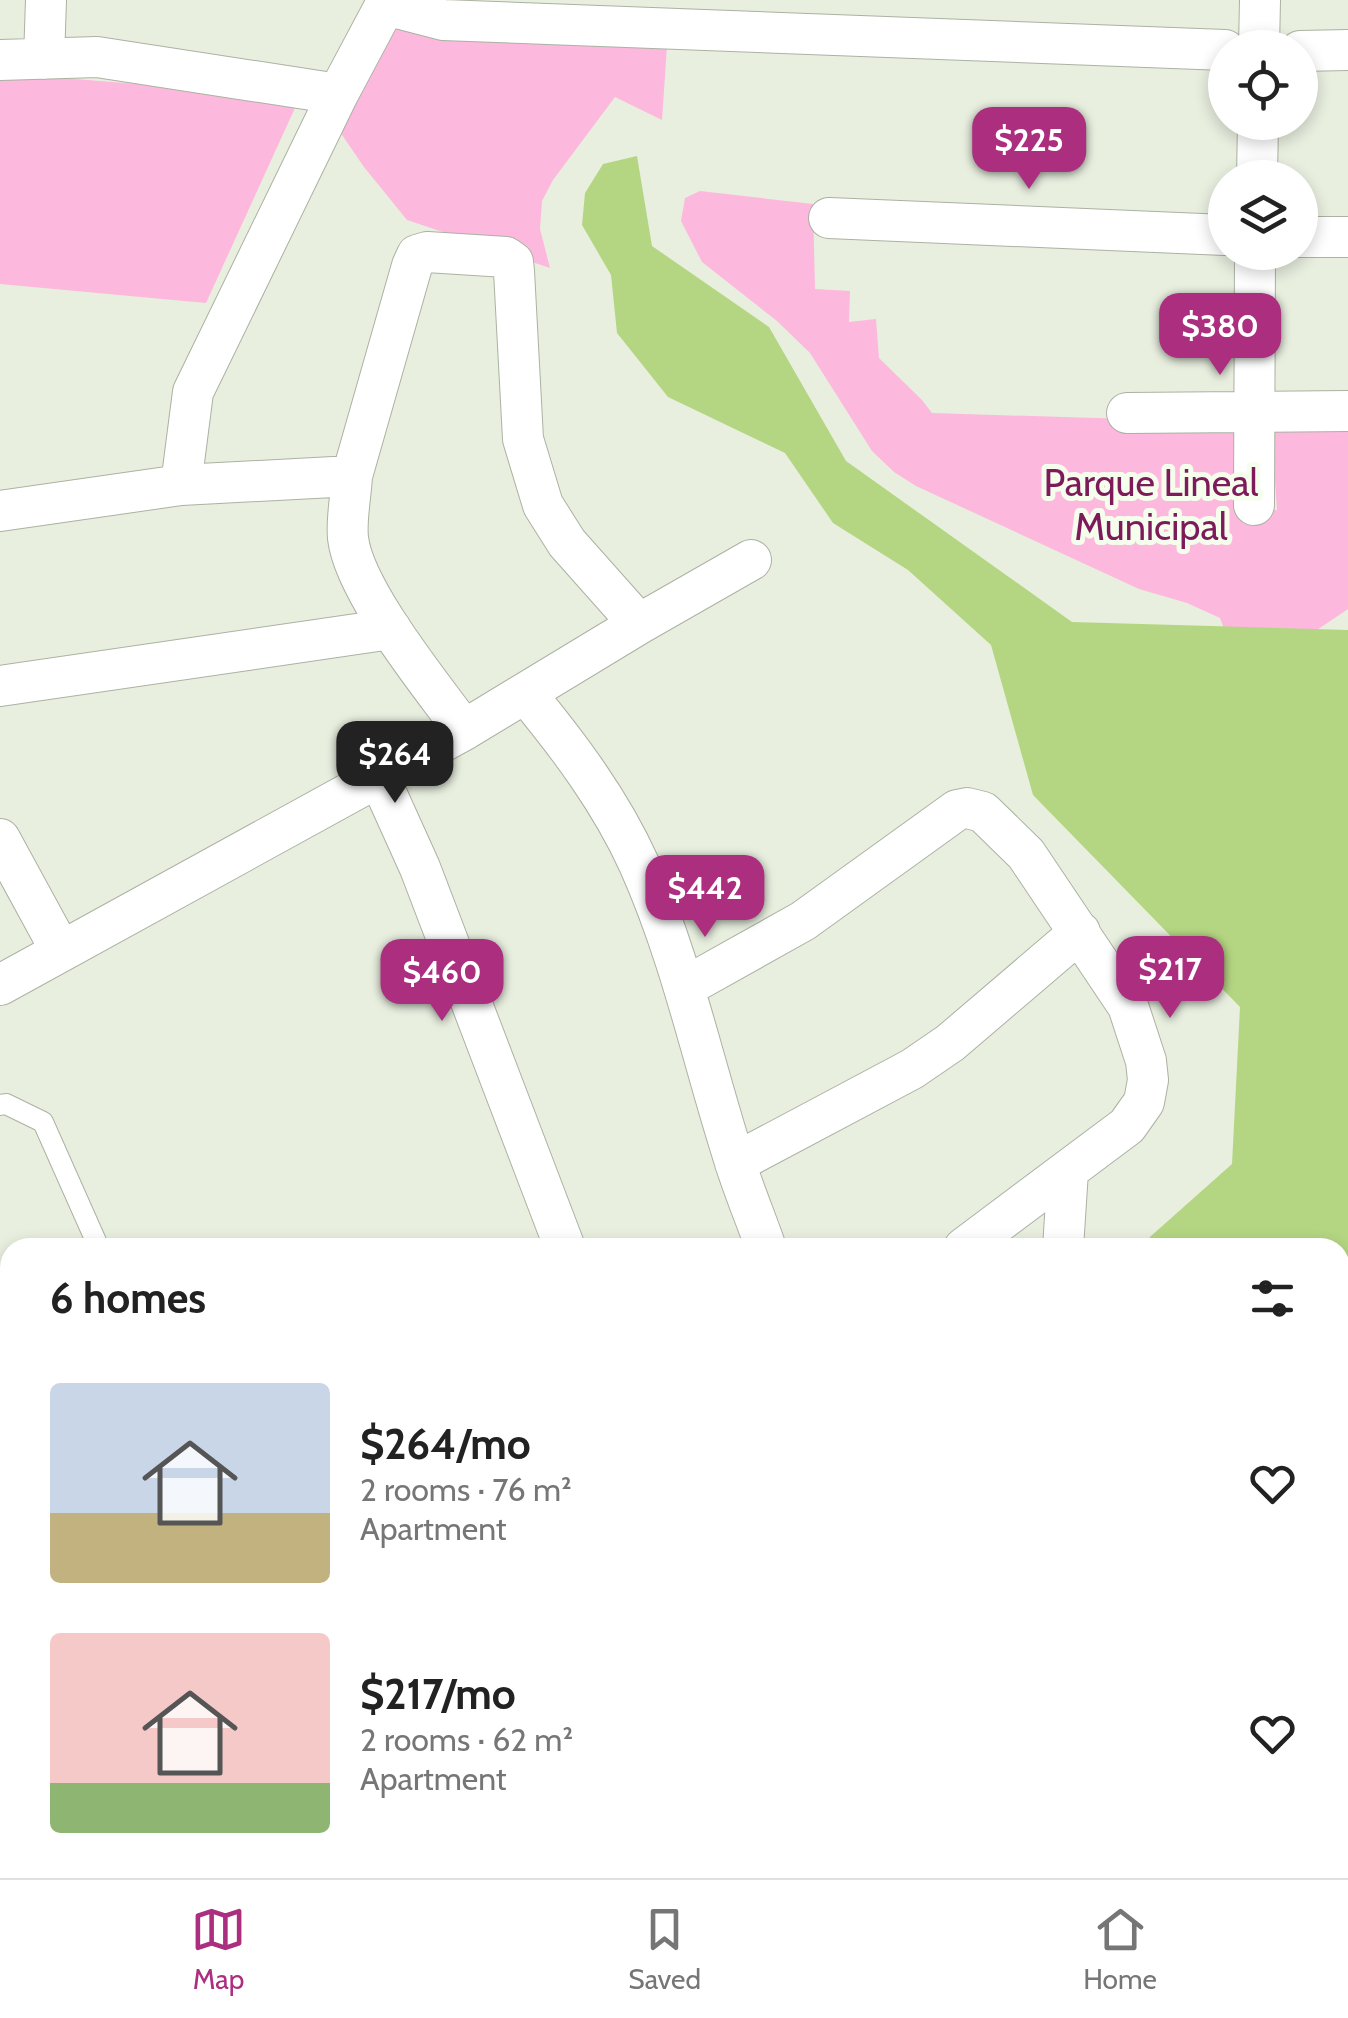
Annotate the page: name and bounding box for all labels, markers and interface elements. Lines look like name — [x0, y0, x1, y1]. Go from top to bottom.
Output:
map controls — [1208, 30, 1318, 270]
button: locate — [1208, 30, 1318, 140]
pin: $225 — [970, 107, 1088, 192]
text: $225 — [994, 120, 1064, 159]
button: layers — [1208, 160, 1318, 270]
pin: $380 — [1161, 293, 1279, 378]
text: $380 — [1181, 306, 1259, 345]
park label: Parque Lineal Municipal — [1043, 459, 1259, 550]
pin: $264 — [336, 721, 454, 806]
text: $264 — [358, 734, 432, 773]
pin: $442 — [646, 855, 764, 940]
text: $442 — [667, 868, 743, 907]
pin: $217 — [1111, 936, 1229, 1021]
pin: $460 — [383, 939, 501, 1024]
text: $217 — [1138, 949, 1202, 988]
text: $460 — [402, 952, 482, 991]
icon: filters — [1245, 1271, 1300, 1326]
text: 6 homes — [50, 1272, 206, 1324]
text: $264/mo — [360, 1418, 531, 1470]
icon: home — [130, 1423, 250, 1543]
icon: heart — [1245, 1456, 1300, 1511]
text: 2 rooms · 76 m² — [360, 1470, 572, 1509]
text: Apartment — [360, 1509, 507, 1548]
text: $217/mo — [360, 1668, 516, 1720]
icon: home — [130, 1673, 250, 1793]
icon: heart — [1245, 1706, 1300, 1761]
text: 2 rooms · 62 m² — [360, 1720, 573, 1759]
text: Apartment — [360, 1759, 507, 1798]
tab: Map — [191, 1902, 246, 1996]
tab: Saved — [628, 1902, 701, 1996]
tab: Home — [1083, 1902, 1157, 1996]

